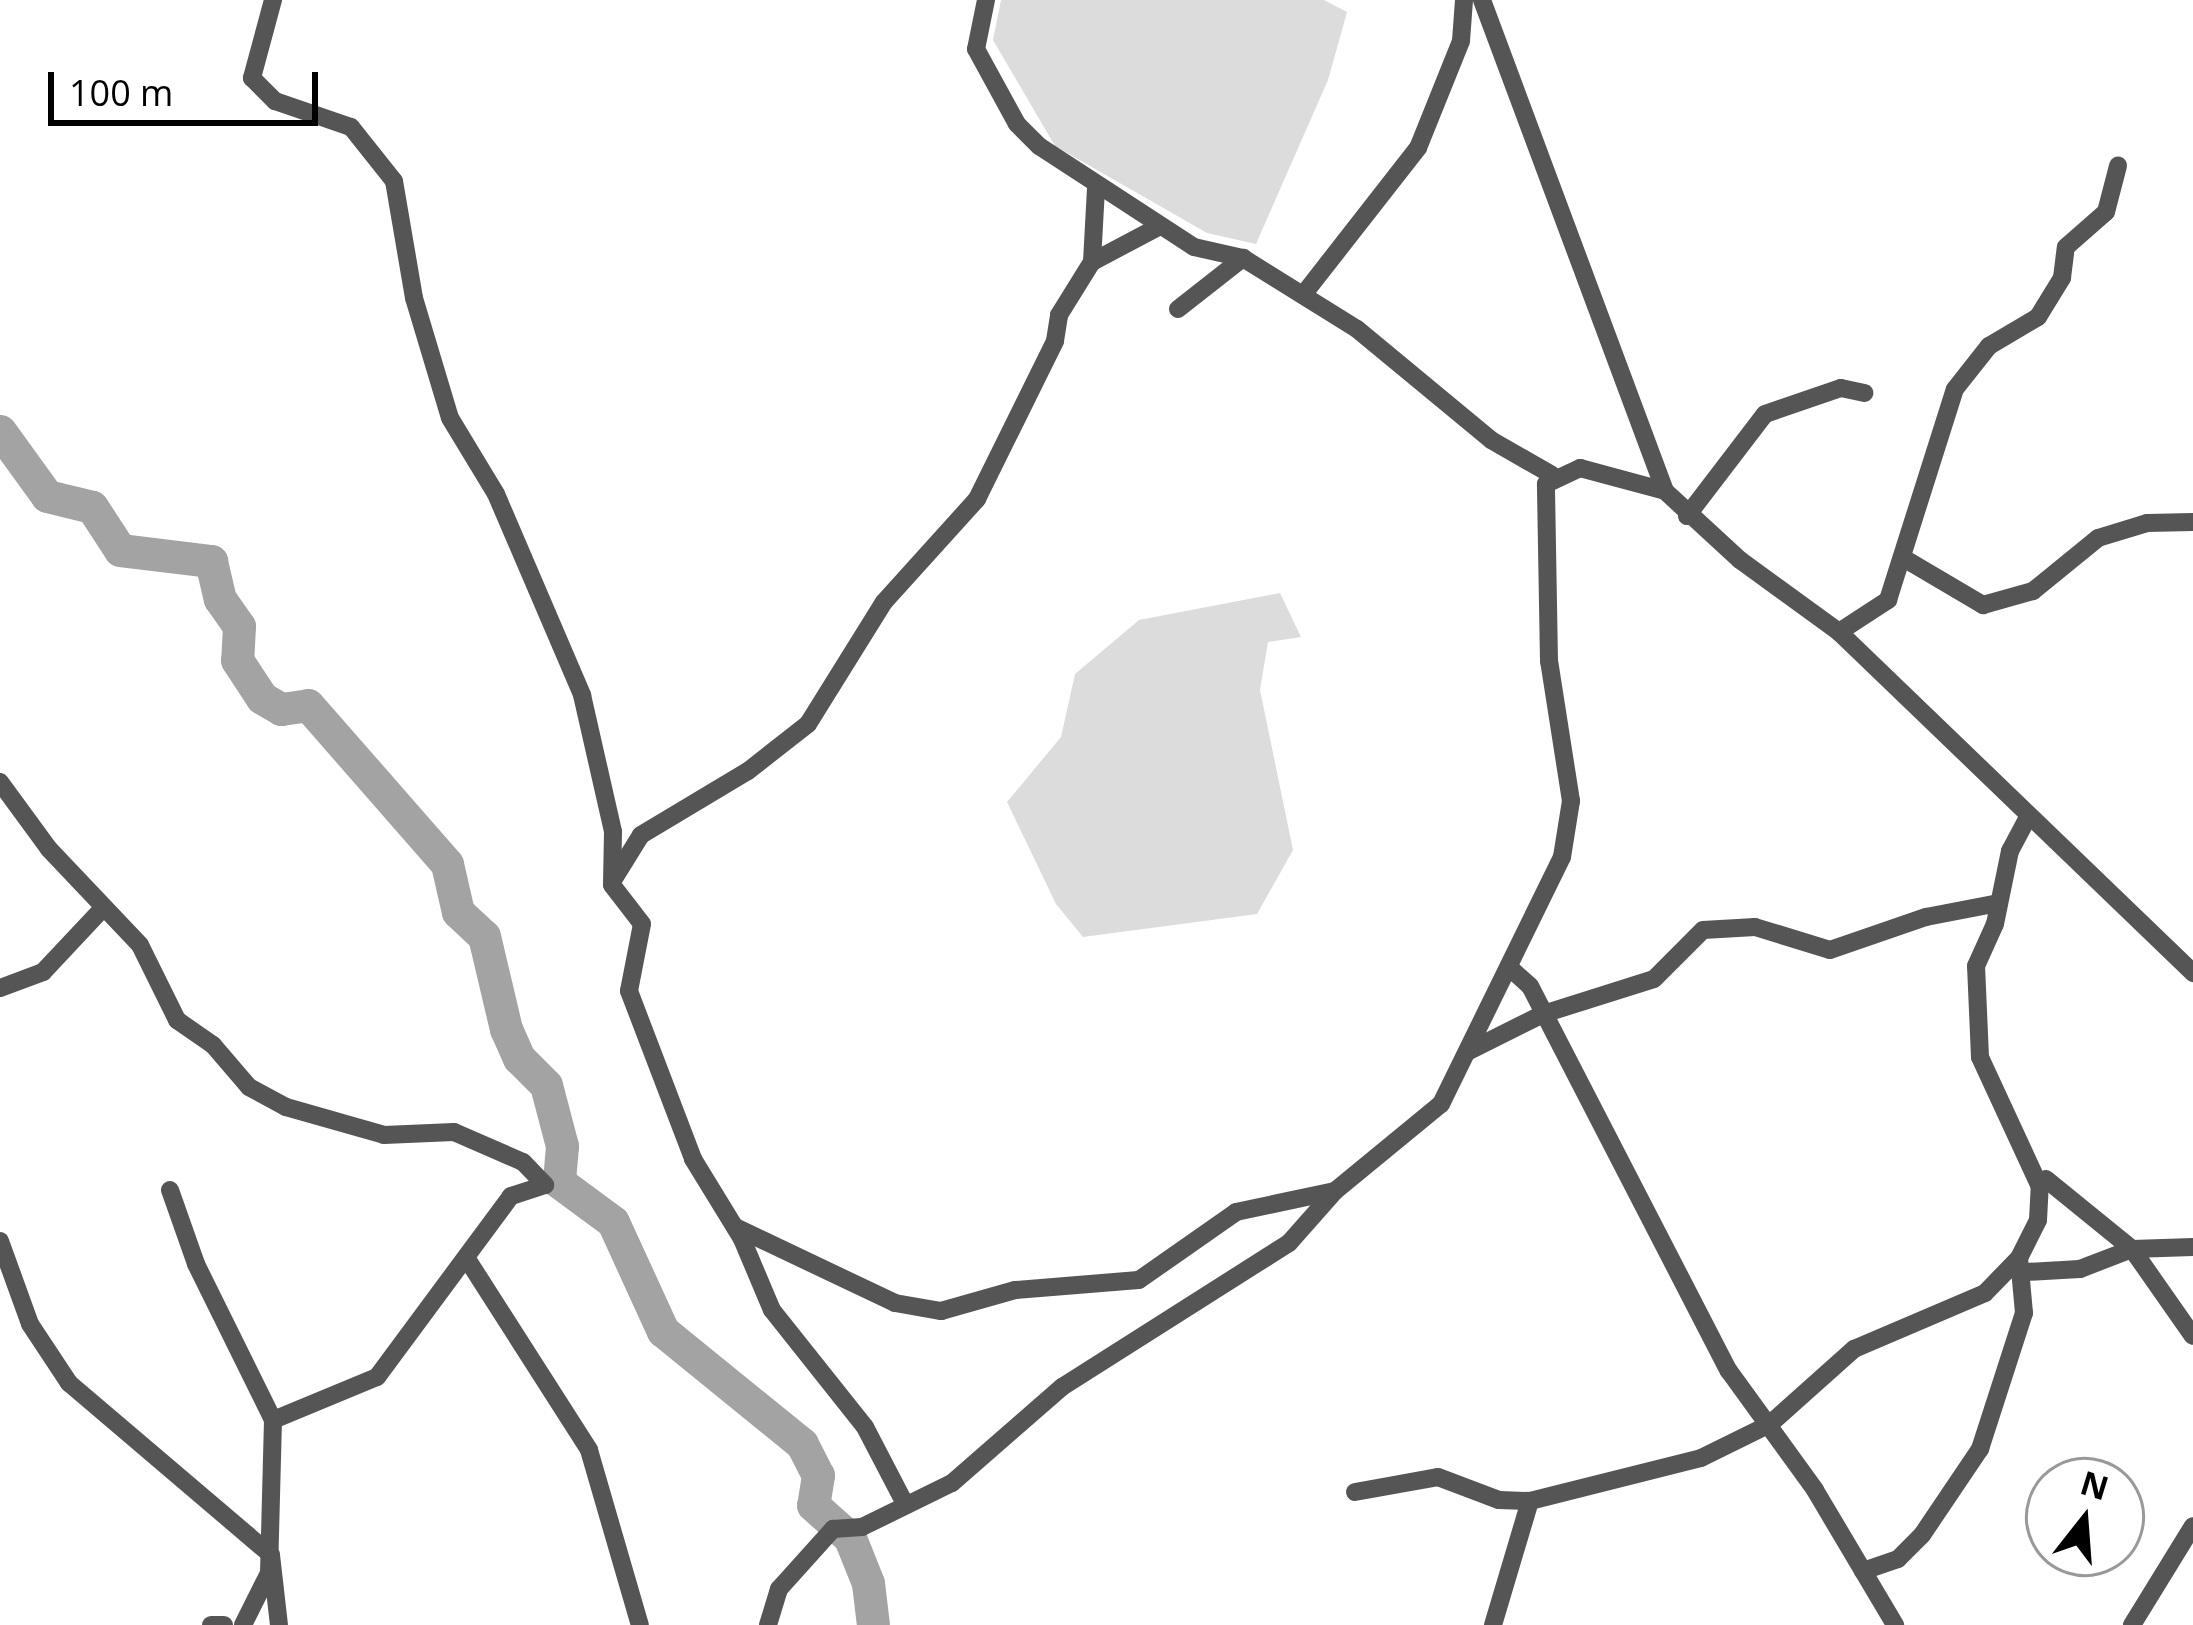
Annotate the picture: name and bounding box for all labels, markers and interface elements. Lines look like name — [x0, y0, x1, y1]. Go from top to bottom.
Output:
scale bar — [54, 48, 324, 122]
text: 100 m — [69, 68, 173, 117]
north arrow — [2025, 1457, 2145, 1577]
text: N — [2075, 1460, 2114, 1510]

